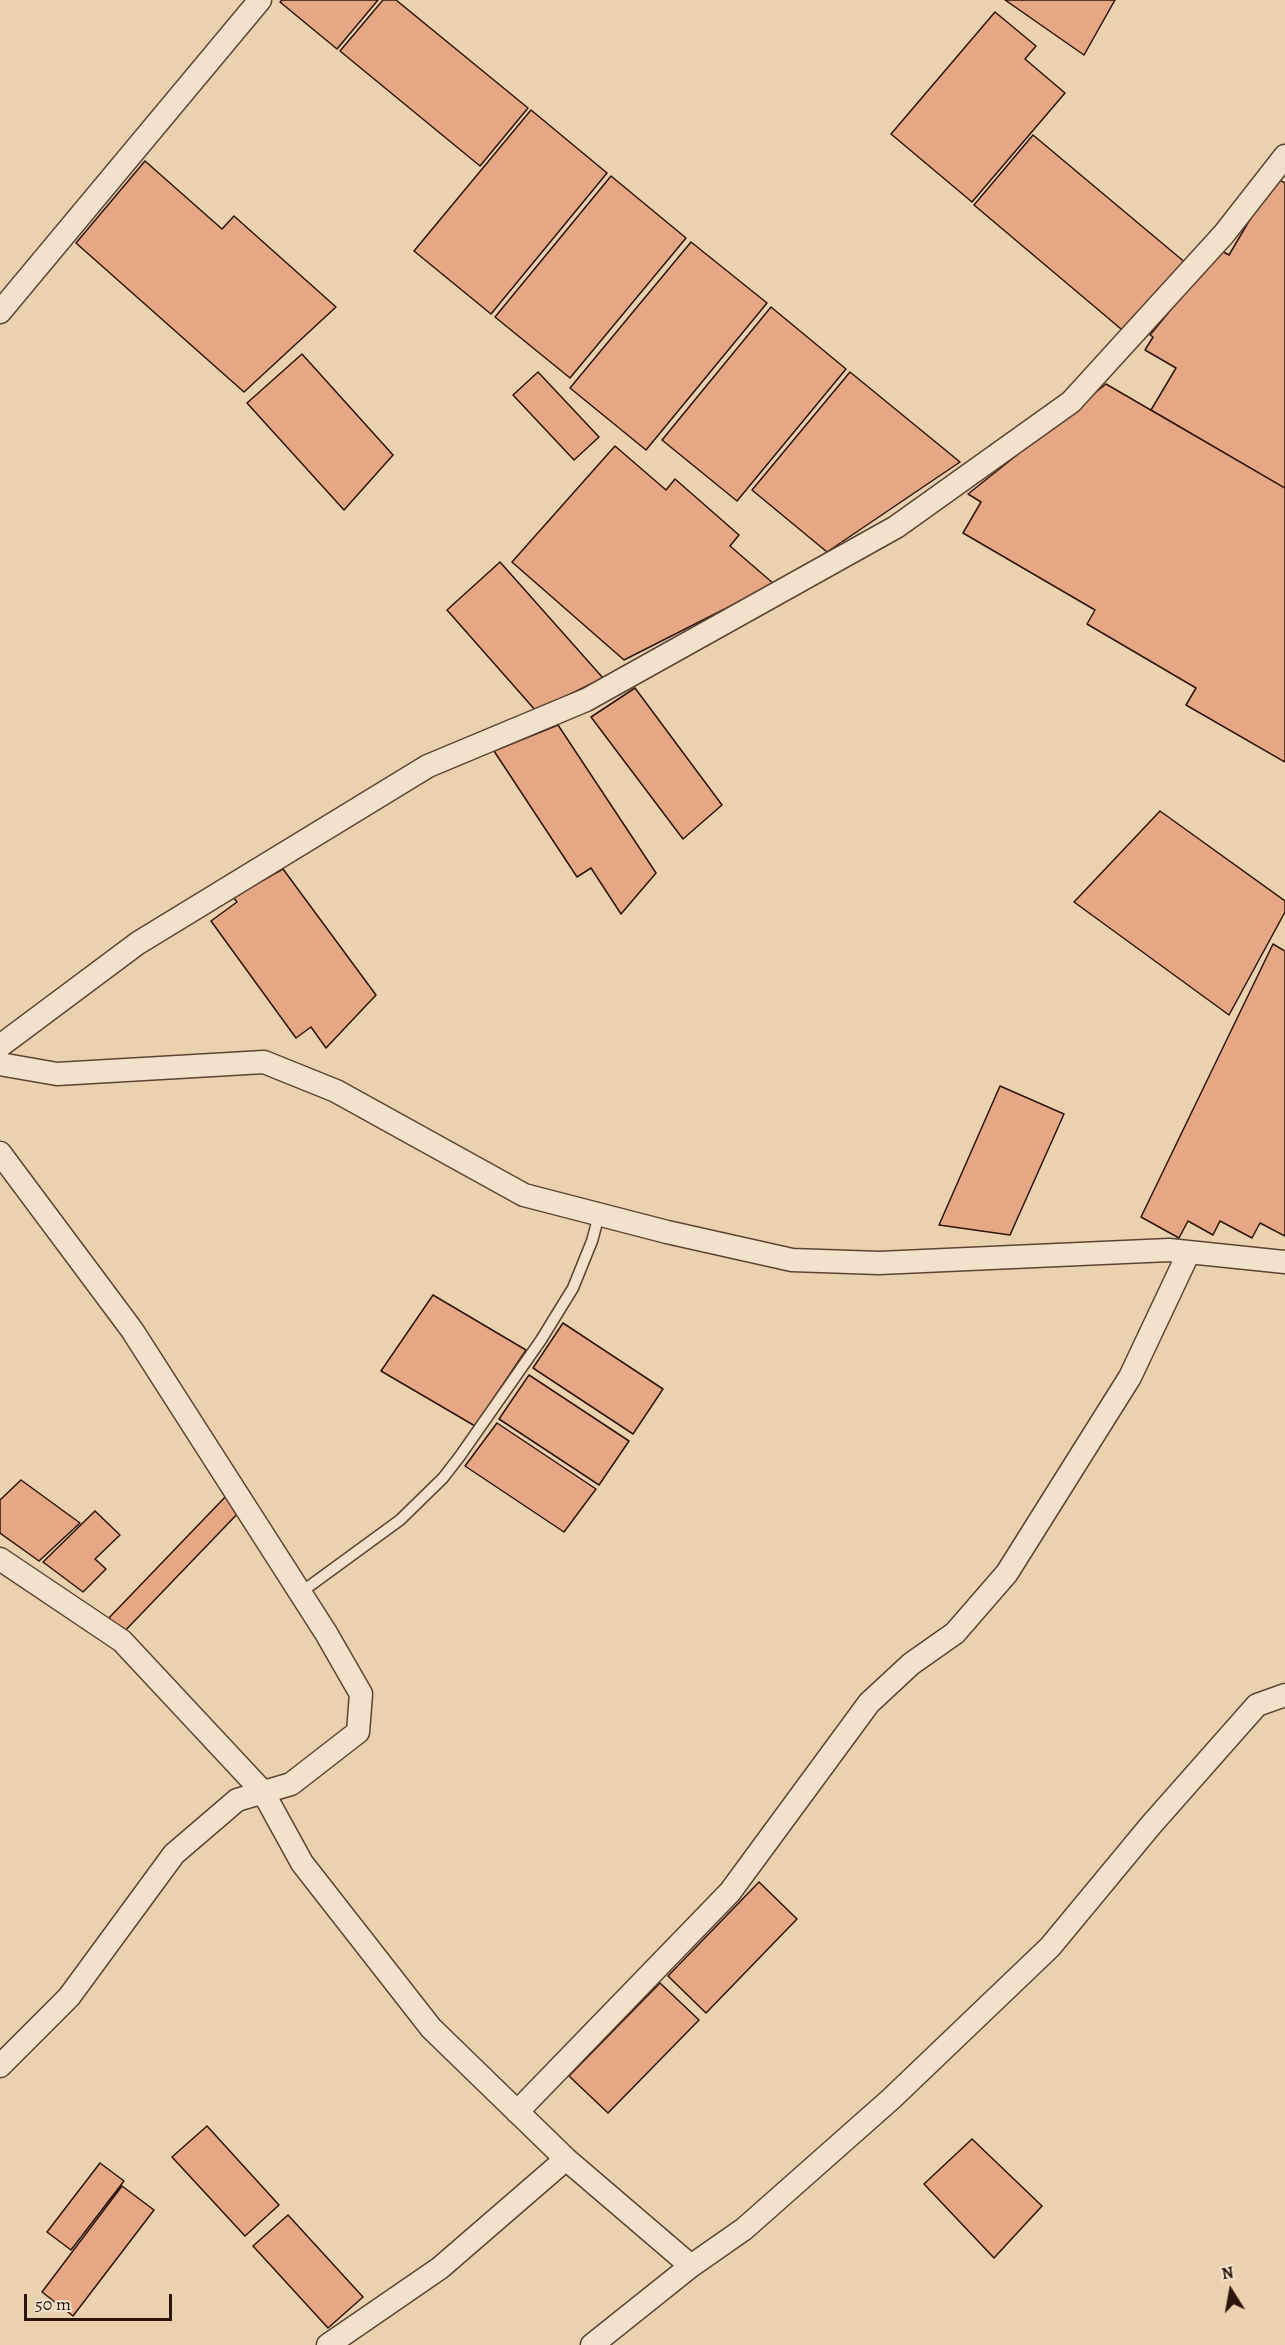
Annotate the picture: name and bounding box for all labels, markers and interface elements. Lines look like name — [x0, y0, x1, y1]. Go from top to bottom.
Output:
north arrow — [1201, 2261, 1261, 2321]
text: N — [1220, 2261, 1235, 2285]
scale bar — [27, 2282, 176, 2320]
text: 50 m — [35, 2292, 71, 2316]

